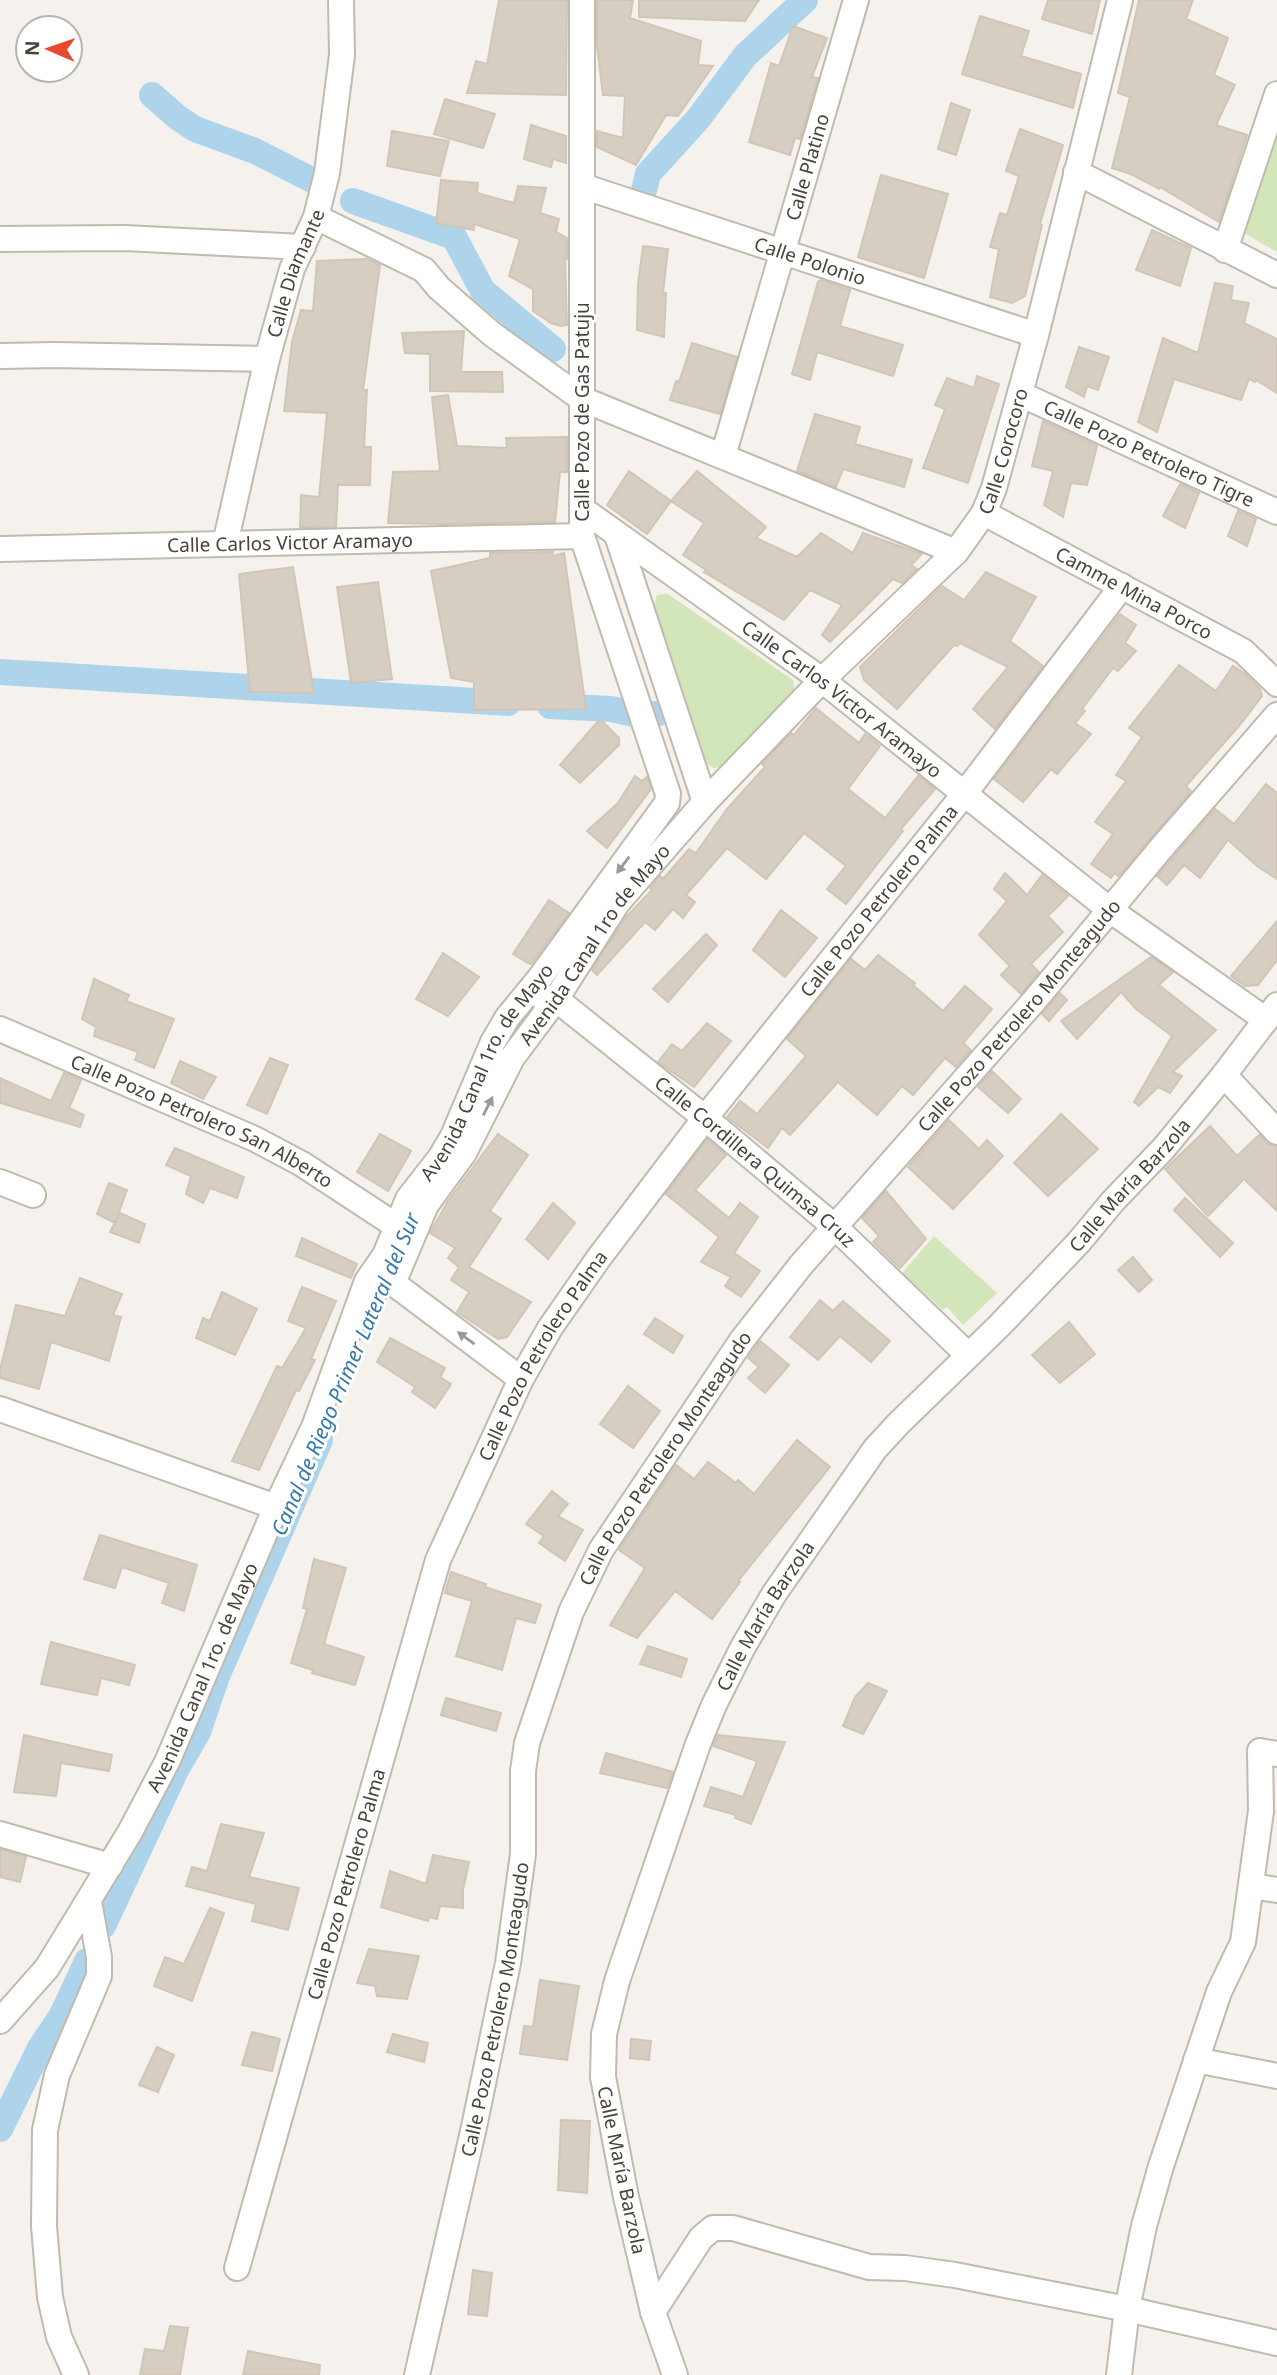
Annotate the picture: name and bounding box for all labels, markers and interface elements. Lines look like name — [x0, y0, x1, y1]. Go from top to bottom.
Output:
north arrow — [14, 14, 84, 84]
text: N — [19, 40, 45, 57]
street label: Calle Platino — [779, 110, 835, 224]
street label: Calle Diamante — [261, 207, 330, 341]
street label: Calle Polonio — [751, 230, 869, 291]
street label: Calle Pozo de Gas Patuju — [569, 302, 595, 522]
street label: Calle Corocoro — [972, 385, 1034, 518]
street label: Calle Pozo Petrolero Tigre — [1039, 394, 1259, 513]
street label: Calle Carlos Victor Aramayo — [167, 527, 413, 558]
street label: Camme Mina Porco — [1051, 540, 1217, 645]
street label: Calle Carlos Victor Aramayo — [737, 614, 947, 784]
street label: Calle Pozo Petrolero Palma — [794, 799, 964, 1002]
street label: Avenida Canal 1ro de Mayo — [513, 838, 676, 1050]
one-way arrow — [616, 855, 630, 874]
street label: Calle Pozo Petrolero Monteagudo — [911, 894, 1126, 1137]
street label: Avenida Canal 1ro. de Mayo — [414, 958, 559, 1186]
street label: Calle Pozo Petrolero San Alberto — [67, 1048, 338, 1194]
street label: Calle Cordillera Quimsa Cruz — [649, 1070, 861, 1253]
one-way arrow — [483, 1096, 494, 1116]
street label: Calle María Barzola — [1063, 1113, 1196, 1258]
water label: Canal de Riego Primer Lateral del Sur — [264, 1207, 426, 1540]
street label: Calle Pozo Petrolero Palma — [472, 1245, 613, 1465]
street label: Calle Pozo Petrolero Monteagudo — [573, 1325, 757, 1590]
one-way arrow — [457, 1331, 475, 1345]
street label: Calle María Barzola — [710, 1536, 820, 1696]
street label: Avenida Canal 1ro. de Mayo — [140, 1559, 264, 1797]
street label: Calle Pozo Petrolero Palma — [301, 1765, 391, 2003]
street label: Calle Pozo Petrolero Monteagudo — [455, 1860, 535, 2159]
street label: Calle María Barzola — [591, 2084, 653, 2256]

